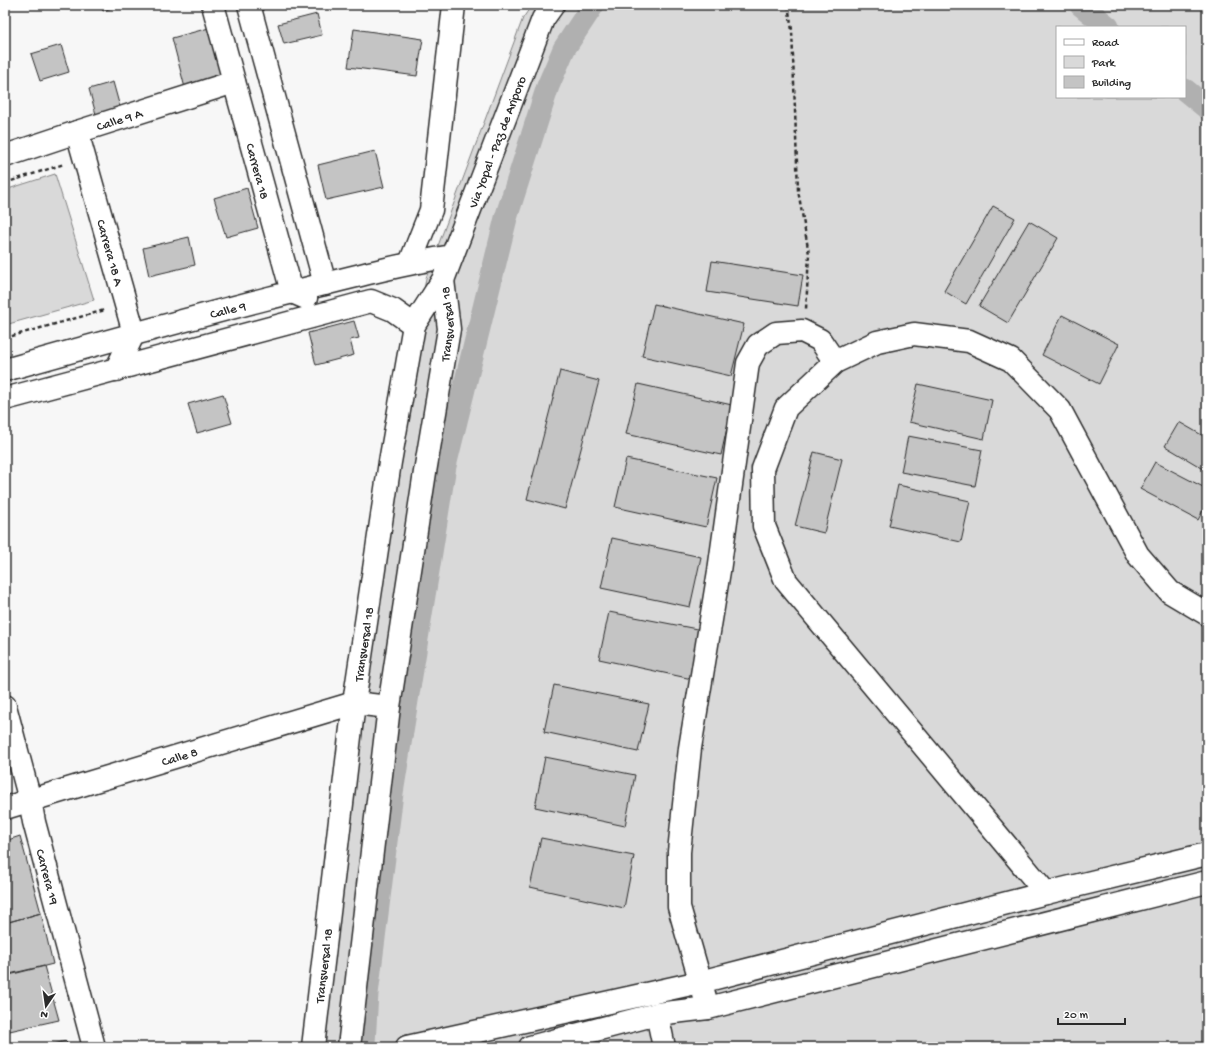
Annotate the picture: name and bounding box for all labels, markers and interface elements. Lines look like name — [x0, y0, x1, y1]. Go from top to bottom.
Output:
legend — [1056, 26, 1186, 98]
text: Road — [1092, 37, 1119, 51]
text: Park — [1091, 57, 1117, 71]
street label: Via Yopal - Paz de Ariporo — [466, 74, 531, 212]
text: Building — [1091, 77, 1131, 91]
street label: Calle 9 A — [95, 106, 146, 135]
street label: Carrera 18 — [241, 142, 271, 201]
street label: Carrera 18 A — [92, 218, 126, 289]
street label: Transversal 18 — [438, 286, 459, 364]
street label: Calle 9 — [209, 299, 248, 323]
street label: Transversal 18 — [352, 606, 378, 684]
street label: Calle 8 — [160, 745, 200, 770]
street label: Carrera 19 — [32, 848, 61, 907]
street label: Transversal 18 — [313, 928, 337, 1005]
north arrow — [26, 986, 66, 1026]
scale bar — [1058, 1000, 1125, 1026]
text: N — [39, 1007, 49, 1020]
text: 20 m — [1064, 1009, 1089, 1023]

